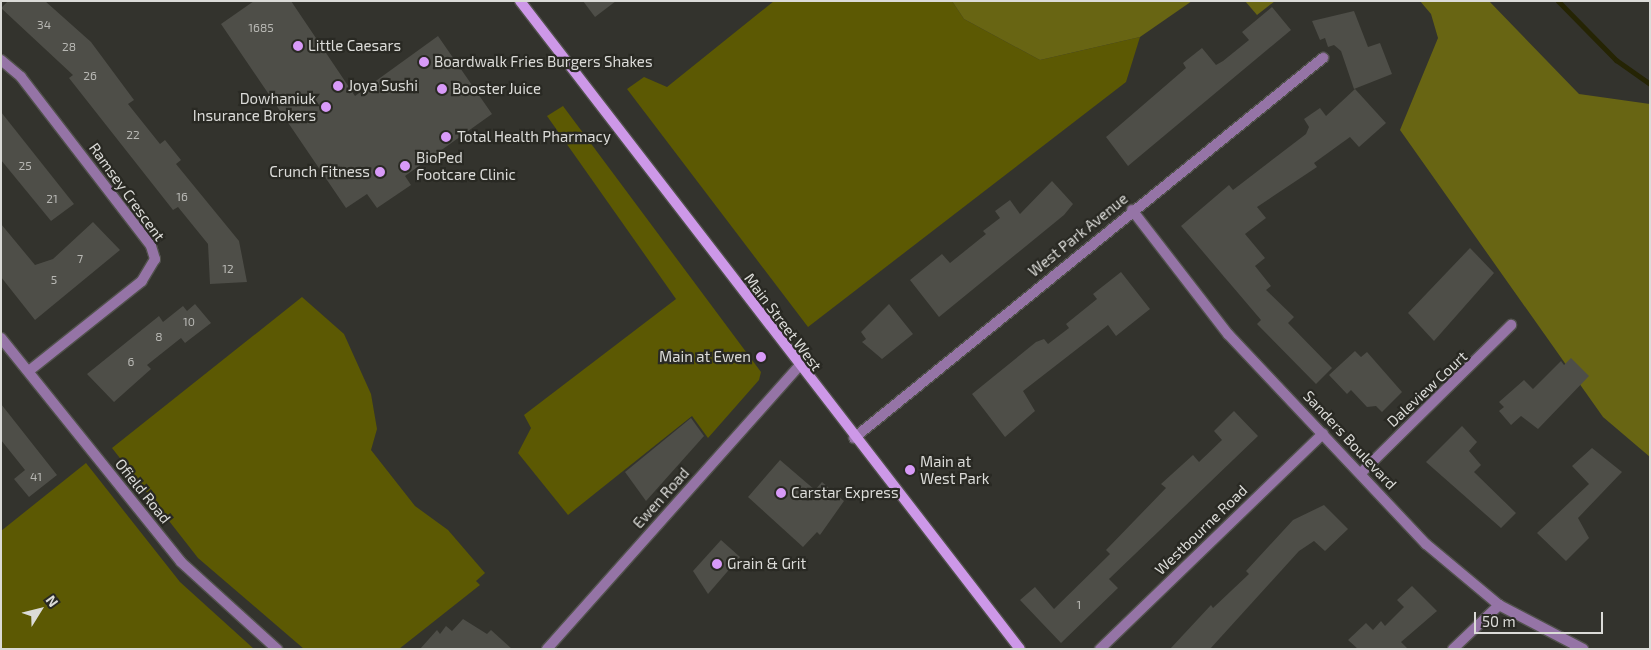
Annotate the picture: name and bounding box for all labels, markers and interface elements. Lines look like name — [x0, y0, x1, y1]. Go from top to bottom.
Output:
house number: 34 — [37, 18, 51, 32]
house number: 1685 — [248, 21, 274, 35]
place label: Little Caesars — [308, 37, 401, 55]
house number: 28 — [62, 40, 76, 54]
marker: Little Caesars — [292, 40, 304, 52]
place label: Boardwalk Fries Burgers Shakes — [434, 53, 653, 71]
marker: Boardwalk Fries Burgers Shakes — [418, 56, 430, 68]
house number: 26 — [83, 69, 97, 83]
place label: Joya Sushi — [348, 77, 418, 95]
marker: Joya Sushi — [332, 80, 344, 92]
place label: Booster Juice — [452, 80, 542, 98]
marker: Booster Juice — [436, 83, 448, 95]
place label: Dowhaniuk Insurance Brokers — [193, 89, 316, 124]
marker: Dowhaniuk Insurance Brokers — [320, 101, 332, 113]
house number: 22 — [126, 128, 140, 142]
place label: Total Health Pharmacy — [457, 128, 611, 146]
marker: Total Health Pharmacy — [439, 130, 453, 144]
street label: Ramsey Crescent — [85, 139, 169, 245]
place label: BioPed Footcare Clinic — [416, 148, 516, 183]
house number: 25 — [18, 159, 32, 173]
marker: BioPed Footcare Clinic — [398, 159, 412, 173]
place label: Crunch Fitness — [269, 163, 370, 181]
marker: Crunch Fitness — [374, 166, 386, 178]
street label: West Park Avenue — [1025, 189, 1131, 281]
house number: 16 — [176, 190, 188, 204]
house number: 21 — [46, 192, 58, 206]
house number: 7 — [77, 252, 83, 266]
house number: 12 — [222, 262, 234, 276]
street label: Main Street West — [740, 270, 826, 374]
house number: 5 — [51, 273, 57, 287]
house number: 10 — [183, 315, 195, 329]
house number: 8 — [155, 330, 163, 344]
street label: Daleview Court — [1383, 347, 1471, 431]
place label: Main at Ewen — [659, 348, 751, 366]
marker: Main at Ewen — [755, 351, 767, 363]
house number: 6 — [128, 355, 134, 369]
street label: Sanders Boulevard — [1300, 387, 1400, 493]
place label: Main at West Park — [920, 452, 989, 487]
street label: Ofield Road — [111, 455, 175, 527]
street label: Ewen Road — [629, 464, 693, 532]
marker: Main at West Park — [904, 464, 916, 476]
house number: 41 — [30, 470, 42, 484]
street label: Westbourne Road — [1151, 481, 1251, 579]
place label: Carstar Express — [791, 484, 899, 502]
marker: Carstar Express — [775, 487, 787, 499]
place label: Grain & Grit — [727, 555, 806, 573]
marker: Grain & Grit — [711, 558, 723, 570]
north arrow — [15, 585, 65, 635]
text: N — [43, 592, 62, 610]
house number: 1 — [1077, 598, 1081, 612]
scale bar — [1476, 602, 1605, 634]
text: 50 m — [1482, 612, 1516, 630]

